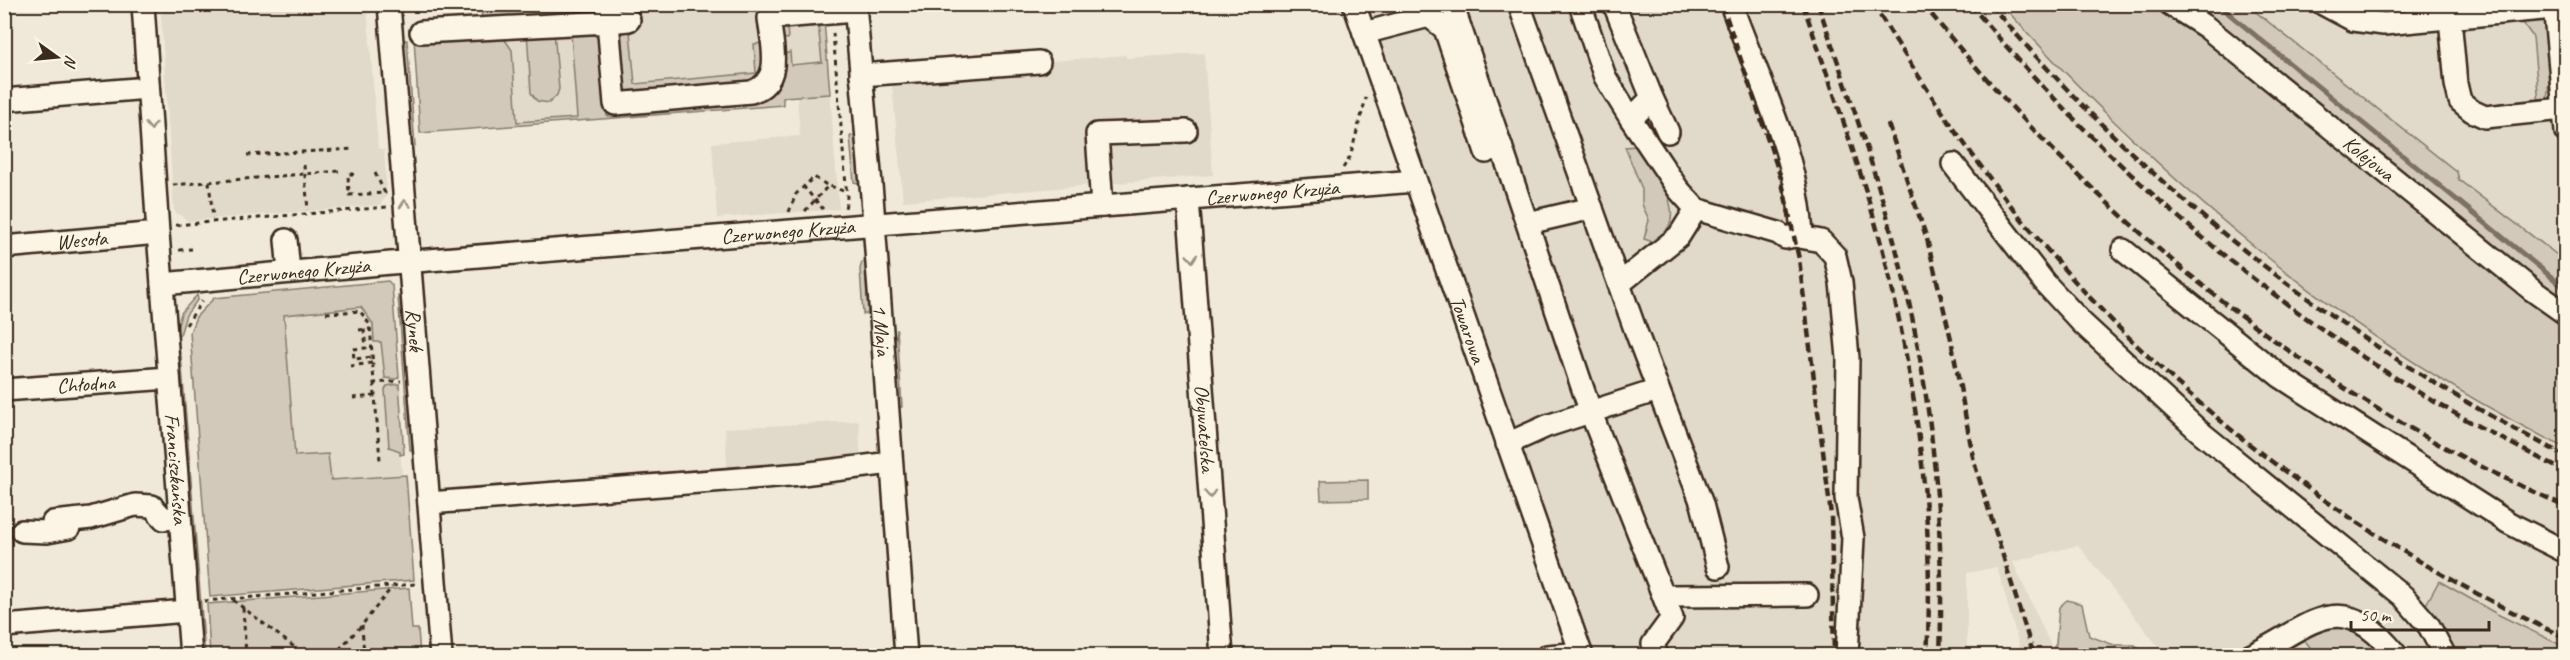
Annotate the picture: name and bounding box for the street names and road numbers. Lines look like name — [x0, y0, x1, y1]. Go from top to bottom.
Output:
street label: Kolejowa — [2338, 130, 2401, 188]
street label: Czerwonego Krzyża — [1205, 174, 1342, 211]
street label: Czerwonego Krzyża — [720, 213, 857, 250]
street label: Wesoła — [55, 225, 110, 255]
street label: Czerwonego Krzyża — [236, 252, 373, 290]
street label: Towarowa — [1444, 293, 1492, 368]
street label: 1 Maja — [867, 303, 897, 358]
street label: Rynek — [400, 308, 430, 354]
street label: Chłodna — [56, 369, 117, 399]
street label: Obywatelska — [1189, 384, 1221, 475]
street label: Franciszkańska — [159, 413, 194, 527]

